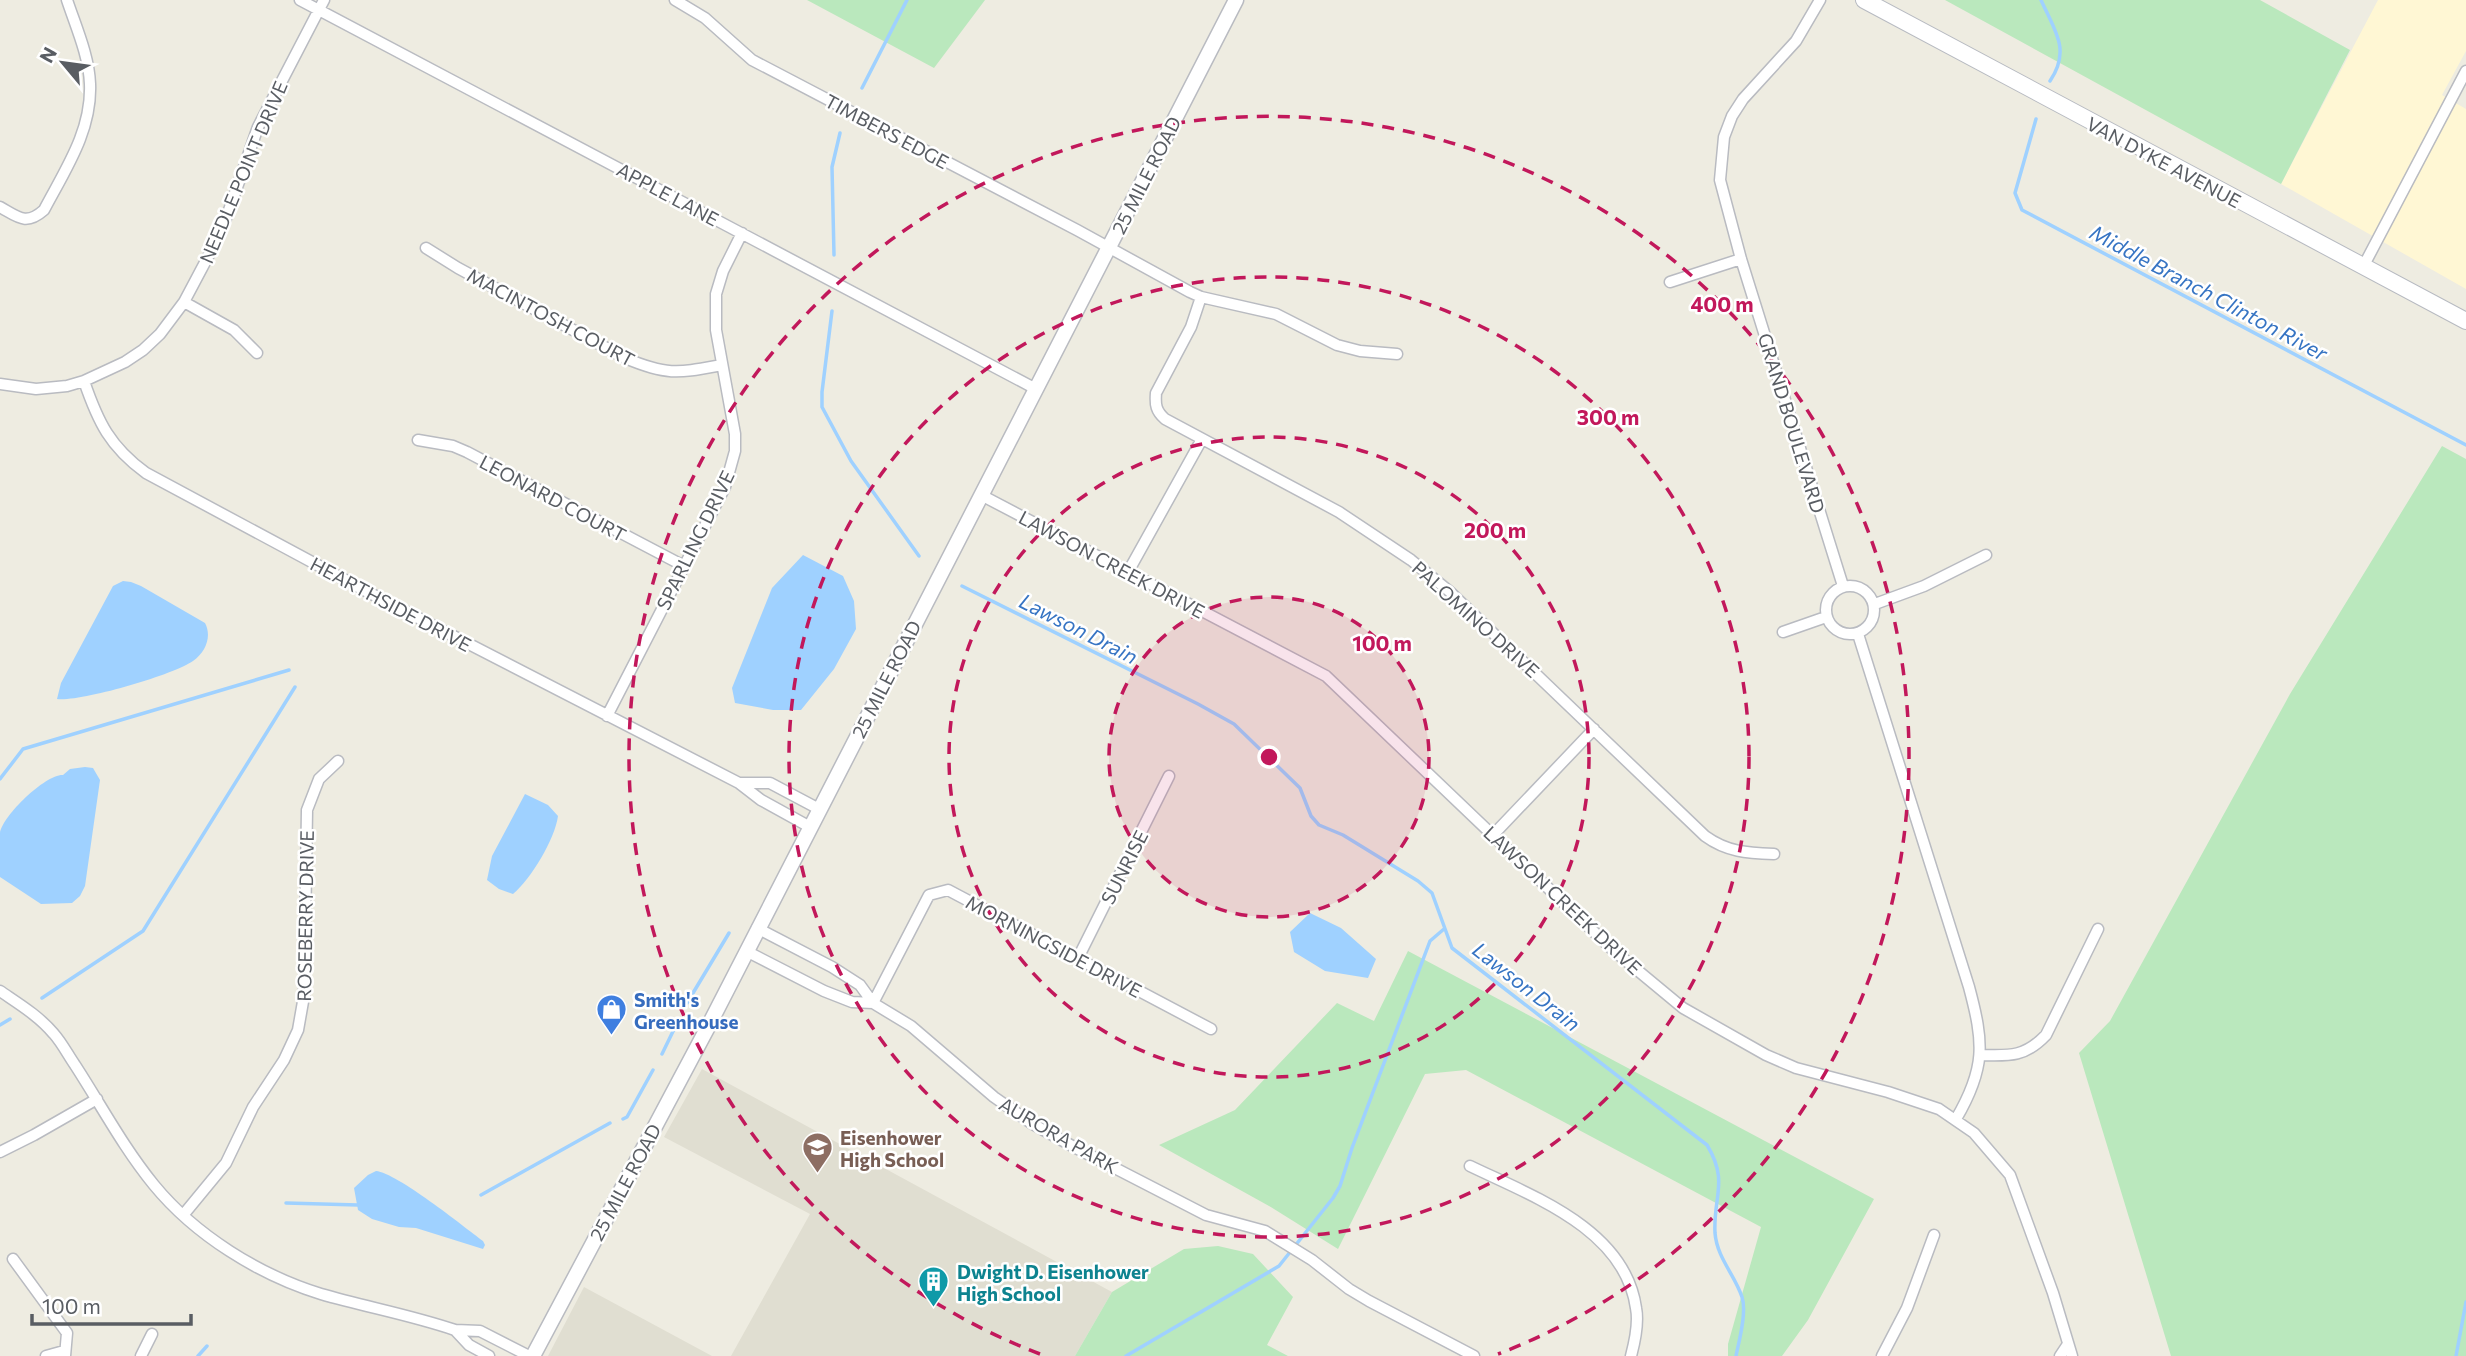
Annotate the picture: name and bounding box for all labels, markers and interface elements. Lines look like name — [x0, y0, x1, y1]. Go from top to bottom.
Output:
north arrow — [28, 28, 98, 98]
text: N — [34, 43, 61, 66]
street label: NEEDLE POINT DRIVE — [194, 77, 292, 267]
street label: TIMBERS EDGE — [821, 89, 953, 173]
street label: 25 MILE ROAD — [1106, 112, 1186, 238]
street label: VAN DYKE AVENUE — [2083, 112, 2245, 212]
street label: APPLE LANE — [613, 157, 723, 231]
water label: Middle Branch Clinton River — [2086, 219, 2332, 366]
street label: MACINTOSH COURT — [463, 263, 639, 371]
text: 400 m — [1690, 291, 1754, 316]
street label: GRAND BOULEVARD — [1754, 330, 1830, 516]
text: 300 m — [1577, 404, 1639, 429]
street label: LEONARD COURT — [476, 450, 630, 546]
street label: SPARLING DRIVE — [651, 466, 739, 614]
street label: LAWSON CREEK DRIVE — [1015, 505, 1209, 623]
text: 200 m — [1464, 517, 1526, 542]
street label: HEARTHSIDE DRIVE — [307, 552, 475, 656]
street label: PALOMINO DRIVE — [1408, 556, 1544, 682]
water label: Lawson Drain — [1016, 587, 1142, 669]
street label: 25 MILE ROAD — [846, 616, 926, 742]
text: 100 m — [1352, 630, 1412, 655]
centre of rings — [1257, 745, 1281, 769]
street label: LAWSON CREEK DRIVE — [1479, 821, 1647, 979]
street label: SUNRISE — [1096, 826, 1152, 908]
street label: ROSEBERRY DRIVE — [292, 830, 318, 1002]
street label: MORNINGSIDE DRIVE — [962, 890, 1146, 1002]
water label: Lawson Drain — [1468, 936, 1586, 1036]
place label: Smith's Greenhouse — [634, 988, 738, 1033]
shop icon: Smith's Greenhouse — [594, 993, 628, 1037]
street label: AURORA PARK — [995, 1092, 1123, 1178]
street label: 25 MILE ROAD — [585, 1120, 665, 1244]
place label: Eisenhower High School — [840, 1126, 944, 1171]
school or university icon: Eisenhower High School — [800, 1131, 834, 1175]
place label: Dwight D. Eisenhower High School — [957, 1260, 1149, 1305]
building icon: Dwight D. Eisenhower High School — [917, 1265, 951, 1309]
scale bar — [32, 1282, 191, 1326]
text: 100 m — [42, 1293, 101, 1318]

